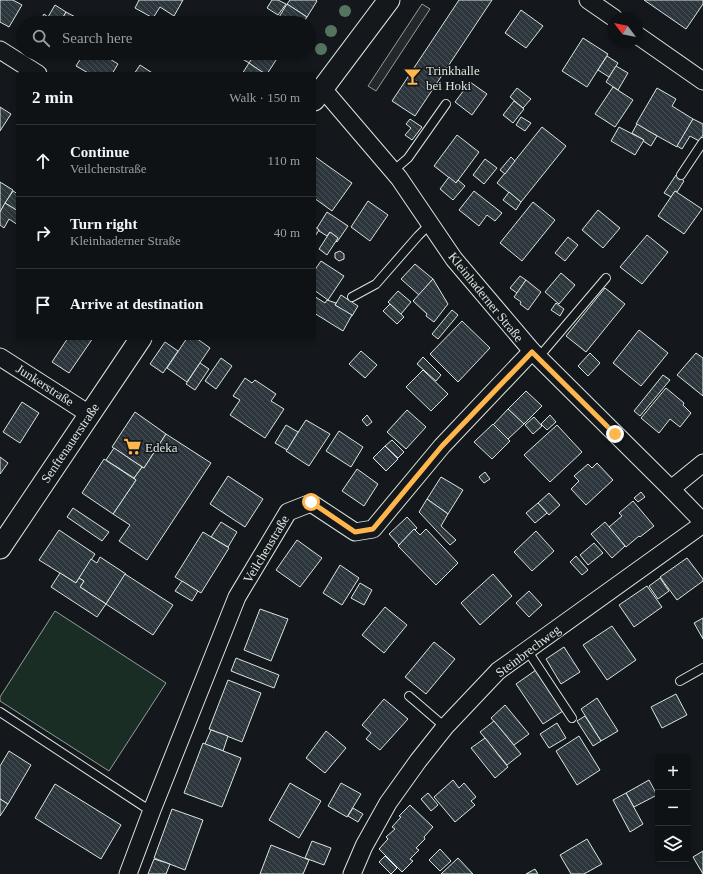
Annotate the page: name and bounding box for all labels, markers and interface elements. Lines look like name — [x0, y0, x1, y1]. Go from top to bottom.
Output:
north arrow — [607, 12, 643, 48]
search box — [16, 16, 316, 60]
icon: search — [30, 27, 52, 49]
text: Search here — [62, 30, 132, 46]
place label: Trinkhalle bei Hoki — [426, 63, 480, 93]
bar icon: Trinkhalle bei Hoki — [403, 67, 423, 87]
text: 2 min — [32, 88, 73, 107]
text: Walk · 150 m — [229, 90, 300, 105]
text: Continue — [70, 144, 129, 160]
icon: ahead — [32, 150, 54, 172]
text: 110 m — [268, 153, 300, 168]
text: Veilchenstraße — [70, 161, 147, 176]
text: Turn right — [70, 216, 137, 232]
icon: right — [32, 222, 54, 244]
text: 40 m — [274, 225, 300, 240]
text: Kleinhaderner Straße — [70, 233, 181, 248]
street label: Kleinhaderner Straße — [445, 249, 527, 345]
icon: arrive — [32, 294, 54, 316]
text: Arrive at destination — [70, 296, 203, 312]
street label: Junkerstraße — [13, 361, 77, 409]
street label: Senftenauerstraße — [38, 400, 102, 486]
route end — [606, 425, 624, 443]
supermarket icon: Edeka — [122, 437, 142, 457]
place label: Edeka — [145, 440, 178, 455]
route start — [302, 493, 320, 511]
street label: Veilchenstraße — [240, 512, 292, 586]
street label: Steinbrechweg — [493, 621, 564, 680]
map controls — [655, 754, 691, 862]
button: + — [655, 754, 691, 790]
button: − — [655, 790, 691, 826]
button: layers — [655, 826, 691, 862]

